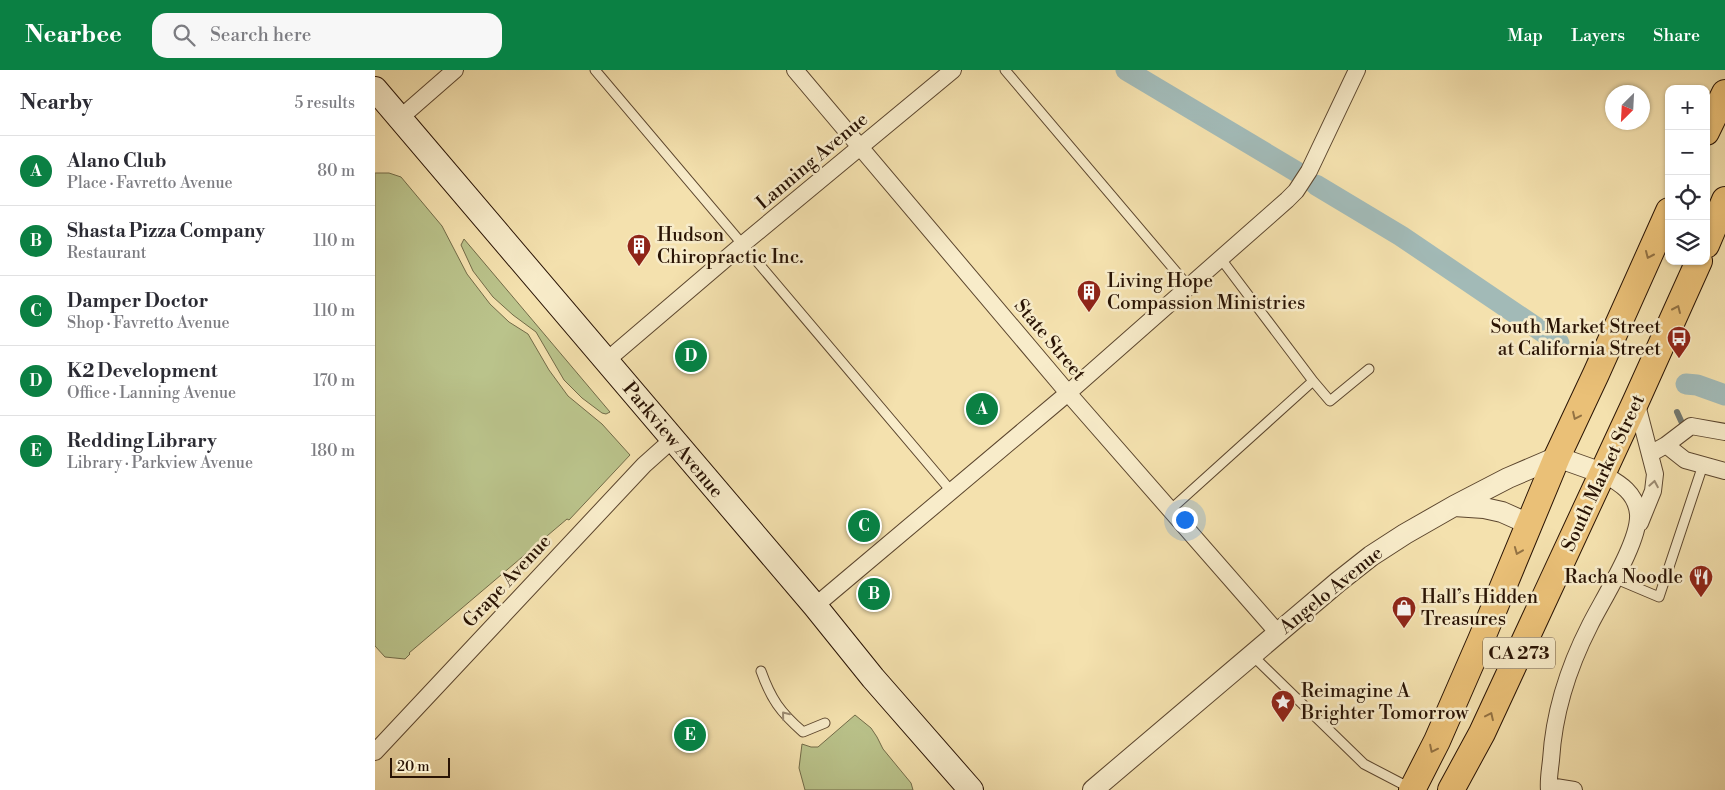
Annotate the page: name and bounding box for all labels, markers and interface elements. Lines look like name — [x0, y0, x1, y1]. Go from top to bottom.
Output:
search box — [152, 13, 502, 58]
text: Nearbee — [25, 20, 122, 50]
icon: search — [170, 21, 198, 49]
text: Search here — [210, 23, 311, 47]
text: Map — [1508, 24, 1543, 47]
text: Layers — [1571, 24, 1625, 47]
text: Share — [1653, 24, 1700, 47]
north arrow — [1605, 85, 1650, 130]
map controls — [1665, 85, 1710, 265]
button: + — [1665, 85, 1710, 130]
text: Nearby — [20, 90, 93, 116]
text: 5 results — [294, 93, 355, 113]
street label: Lanning Avenue — [751, 107, 873, 215]
button: − — [1665, 130, 1710, 175]
text: Alano Club — [67, 149, 166, 173]
text: A — [30, 161, 42, 181]
text: 80 m — [317, 161, 355, 181]
text: Place · Favretto Avenue — [67, 173, 233, 193]
button: locate — [1665, 175, 1710, 220]
text: Shasta Pizza Company — [67, 219, 265, 243]
button: layers — [1665, 220, 1710, 265]
place label: Hudson Chiropractic Inc. — [657, 223, 804, 269]
text: B — [30, 231, 42, 251]
text: 110 m — [313, 231, 355, 251]
building icon: Hudson Chiropractic Inc. — [626, 233, 652, 267]
text: Restaurant — [67, 243, 146, 263]
one-way arrow — [1644, 250, 1655, 259]
place label: Living Hope Compassion Ministries — [1107, 269, 1305, 315]
building icon: Living Hope Compassion Ministries — [1076, 279, 1102, 313]
text: Damper Doctor — [67, 289, 208, 313]
street label: State Street — [1009, 294, 1091, 386]
text: C — [30, 301, 42, 321]
text: 110 m — [313, 301, 355, 321]
one-way arrow — [1671, 305, 1682, 314]
text: Shop · Favretto Avenue — [67, 313, 230, 333]
place label: South Market Street at California Street — [1490, 315, 1661, 361]
bus stop icon: South Market Street at California Street — [1666, 325, 1692, 359]
pin: D — [675, 337, 707, 375]
text: K2 Development — [67, 359, 217, 383]
text: D — [30, 371, 42, 391]
text: 170 m — [313, 371, 355, 391]
street label: Parkview Avenue — [617, 377, 729, 503]
text: Office · Lanning Avenue — [67, 383, 236, 403]
pin: A — [966, 390, 998, 428]
street label: South Market Street — [1556, 390, 1650, 555]
one-way arrow — [1572, 411, 1583, 420]
text: Redding Library — [67, 429, 217, 453]
text: E — [30, 441, 42, 461]
text: 180 m — [311, 441, 355, 461]
text: Library · Parkview Avenue — [67, 453, 253, 473]
one-way arrow — [1648, 479, 1658, 488]
pin: C — [848, 507, 880, 545]
your location — [1172, 507, 1198, 533]
street label: Grape Avenue — [458, 529, 556, 633]
street label: Angelo Avenue — [1274, 541, 1388, 640]
one-way arrow — [1514, 546, 1524, 555]
restaurant icon: Racha Noodle — [1688, 564, 1714, 598]
place label: Racha Noodle — [1564, 565, 1683, 589]
pin: B — [858, 575, 890, 613]
place label: Hall’s Hidden Treasures — [1421, 585, 1538, 631]
shop icon: Hall’s Hidden Treasures — [1391, 595, 1417, 629]
road number: CA 273 — [1483, 638, 1555, 668]
place label: Reimagine A Brighter Tomorrow — [1300, 679, 1469, 725]
place icon: Reimagine A Brighter Tomorrow — [1270, 689, 1296, 723]
one-way arrow — [783, 712, 791, 721]
one-way arrow — [1484, 712, 1494, 721]
pin: E — [674, 716, 706, 754]
one-way arrow — [1429, 743, 1439, 752]
scale bar — [390, 755, 450, 778]
text: 20 m — [397, 758, 429, 776]

